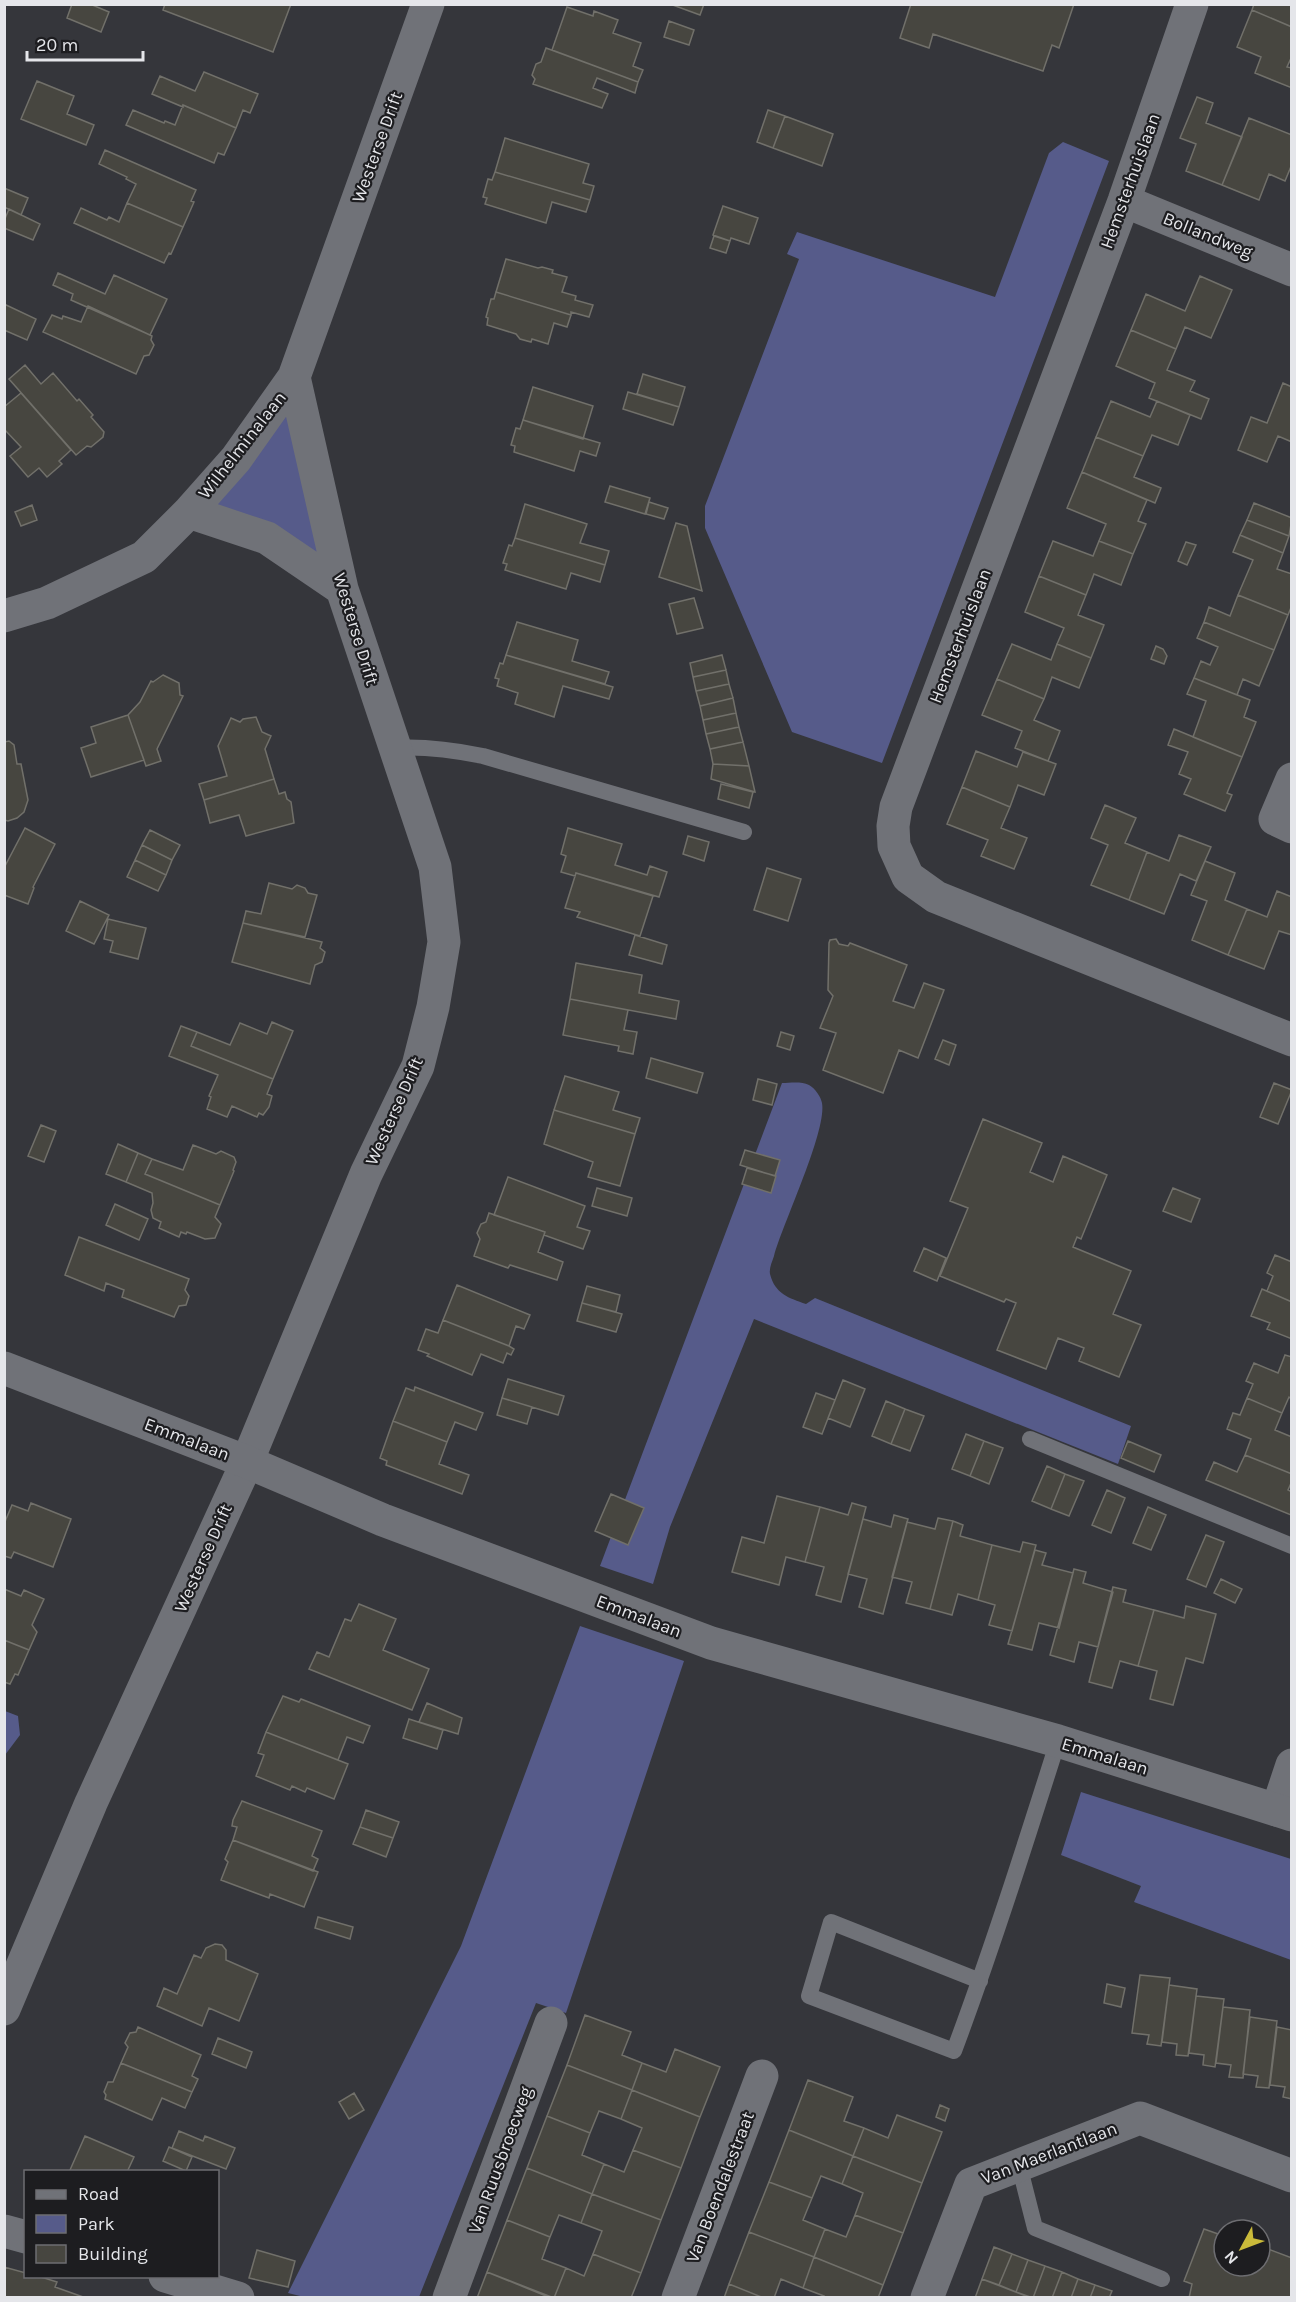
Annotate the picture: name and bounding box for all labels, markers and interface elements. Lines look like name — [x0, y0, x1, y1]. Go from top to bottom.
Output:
scale bar — [27, 24, 142, 62]
text: 20 m — [36, 34, 78, 56]
street label: Westerse Drift — [347, 88, 407, 205]
street label: Hemsterhuislaan — [1095, 110, 1165, 252]
street label: Bollandweg — [1160, 207, 1256, 263]
street label: Wilhelminalaan — [193, 387, 291, 503]
street label: Hemsterhuislaan — [924, 566, 996, 706]
street label: Westerse Drift — [328, 570, 384, 688]
street label: Westerse Drift — [360, 1053, 428, 1169]
street label: Emmalaan — [141, 1413, 233, 1465]
street label: Westerse Drift — [169, 1500, 237, 1616]
street label: Emmalaan — [593, 1590, 685, 1642]
street label: Emmalaan — [1059, 1732, 1151, 1780]
street label: Van Ruusbroecweg — [463, 2083, 537, 2237]
street label: Van Boendalestraat — [681, 2108, 759, 2266]
street label: Van Maerlantlaan — [978, 2117, 1120, 2189]
legend — [24, 2170, 219, 2278]
text: Road — [78, 2183, 119, 2205]
text: Park — [78, 2213, 115, 2235]
north arrow — [1212, 2218, 1272, 2278]
text: Building — [78, 2243, 148, 2265]
text: N — [1220, 2247, 1242, 2268]

